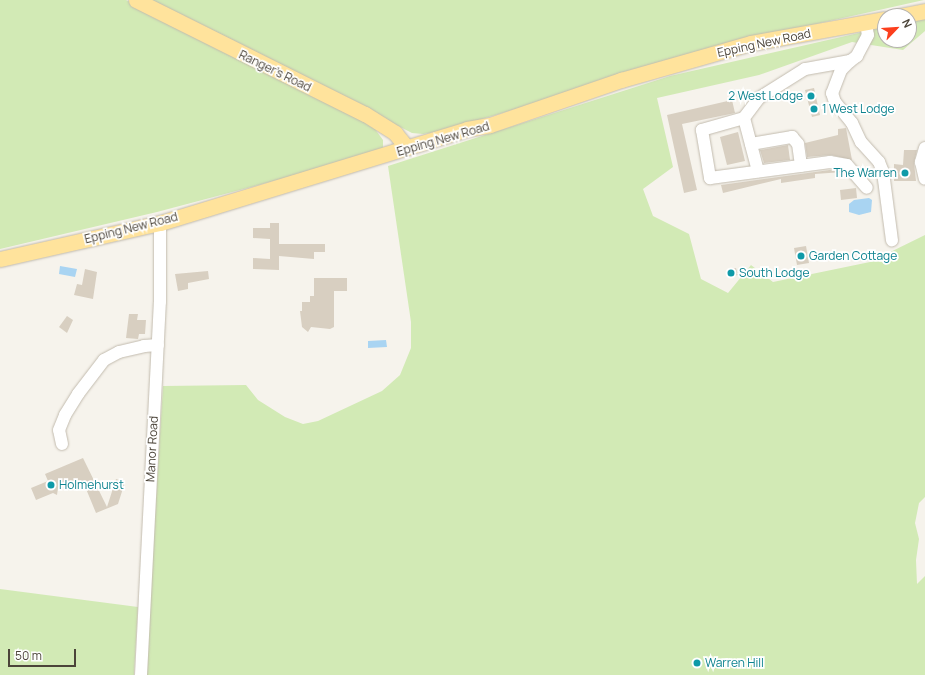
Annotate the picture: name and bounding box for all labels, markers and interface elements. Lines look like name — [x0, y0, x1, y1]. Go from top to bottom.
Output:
north arrow — [877, 8, 917, 48]
text: N — [899, 16, 916, 30]
street label: Epping New Road — [716, 26, 812, 60]
street label: Ranger's Road — [237, 47, 313, 95]
place label: 2 West Lodge — [728, 89, 803, 103]
marker: 2 West Lodge — [806, 91, 816, 101]
place label: 1 West Lodge — [822, 102, 895, 116]
marker: 1 West Lodge — [809, 104, 819, 114]
street label: Epping New Road — [395, 119, 491, 159]
place label: The Warren — [833, 166, 897, 180]
marker: The Warren — [900, 168, 910, 178]
street label: Epping New Road — [83, 209, 179, 247]
place label: Garden Cottage — [809, 249, 897, 263]
marker: Garden Cottage — [796, 251, 806, 261]
place label: South Lodge — [739, 266, 809, 280]
marker: South Lodge — [726, 268, 736, 278]
street label: Manor Road — [143, 416, 161, 482]
place label: Holmehurst — [59, 478, 124, 492]
marker: Holmehurst — [46, 480, 56, 490]
scale bar — [10, 641, 78, 667]
text: 50 m — [15, 647, 42, 664]
place label: Warren Hill — [705, 656, 764, 670]
marker: Warren Hill — [692, 658, 702, 668]

